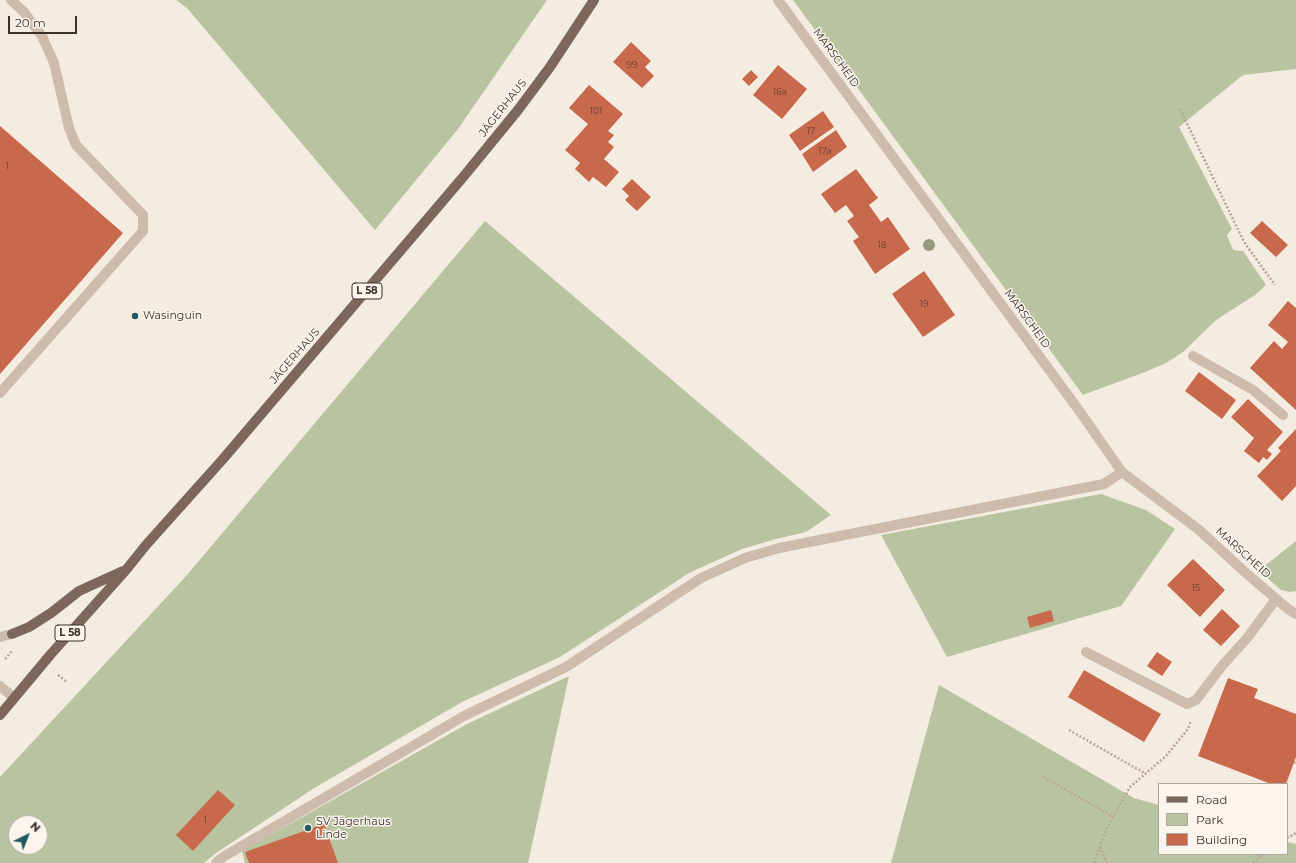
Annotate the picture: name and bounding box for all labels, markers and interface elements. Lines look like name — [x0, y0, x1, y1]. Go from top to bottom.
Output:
scale bar — [10, 8, 79, 34]
text: 20 m — [15, 15, 46, 30]
street label: MARSCHEID — [810, 26, 862, 90]
house number: 99 — [627, 60, 637, 70]
street label: JÄGERHAUS — [477, 77, 529, 139]
house number: 16a — [773, 87, 787, 97]
house number: 101 — [590, 106, 602, 116]
house number: 17 — [807, 126, 815, 136]
house number: 17a — [818, 146, 832, 156]
house number: 1 — [5, 161, 9, 171]
house number: 18 — [878, 240, 886, 250]
road number: L 58 — [352, 283, 382, 299]
street label: MARSCHEID — [1001, 287, 1053, 351]
house number: 19 — [920, 299, 928, 309]
place label: Wasinguin — [143, 309, 202, 323]
marker: Wasinguin — [130, 311, 140, 321]
street label: JÄGERHAUS — [267, 326, 323, 386]
street label: MARSCHEID — [1213, 525, 1273, 581]
house number: 15 — [1192, 583, 1200, 593]
road number: L 58 — [55, 625, 85, 641]
legend — [1158, 783, 1288, 855]
text: Road — [1196, 792, 1227, 807]
text: Park — [1196, 812, 1223, 827]
north arrow — [8, 815, 48, 855]
house number: 1 — [203, 815, 207, 825]
place label: SV Jägerhaus Linde — [316, 815, 391, 841]
text: N — [27, 819, 44, 835]
marker: SV Jägerhaus Linde — [303, 823, 313, 833]
text: Building — [1196, 832, 1247, 847]

